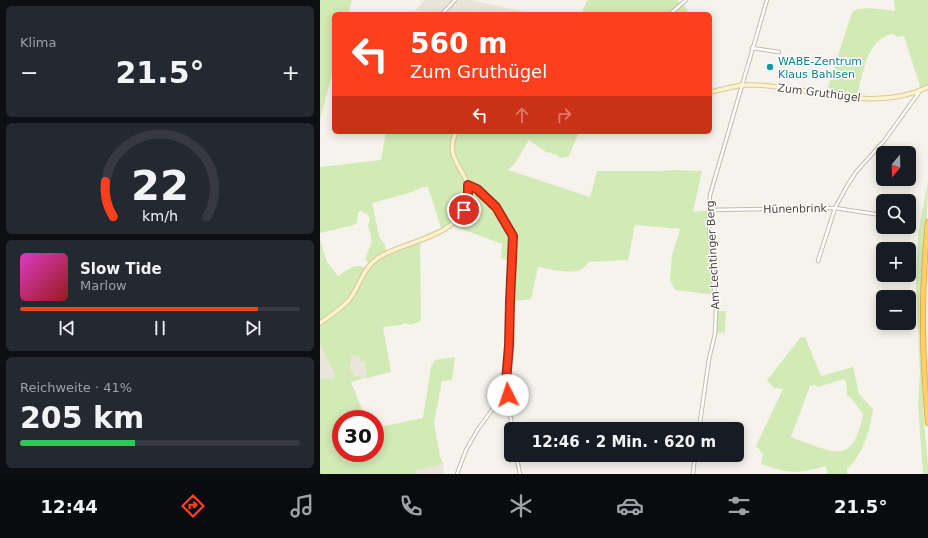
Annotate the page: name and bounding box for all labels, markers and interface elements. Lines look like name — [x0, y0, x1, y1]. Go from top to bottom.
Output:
text: 560 m — [410, 27, 507, 60]
icon: left — [344, 28, 396, 80]
text: Klima — [20, 35, 56, 50]
text: 21.5° — [115, 55, 205, 90]
place label: WABE-Zentrum Klaus Bahlsen — [778, 55, 862, 81]
text: − — [20, 60, 38, 85]
text: + — [282, 60, 300, 85]
text: Zum Gruthügel — [410, 61, 547, 82]
marker: WABE-Zentrum Klaus Bahlsen — [765, 62, 775, 72]
street label: Zum Gruthügel — [777, 81, 861, 105]
icon: left — [469, 104, 491, 126]
icon: ahead — [511, 104, 533, 126]
icon: right — [553, 104, 575, 126]
north arrow — [876, 146, 916, 186]
map controls — [876, 146, 916, 330]
text: 22 — [131, 160, 189, 209]
pin — [447, 193, 481, 227]
button: search — [876, 194, 916, 234]
icon: arrive — [453, 199, 475, 221]
street label: Am Lechtinger Berg — [704, 200, 722, 310]
street label: Hünenbrink — [763, 202, 828, 216]
text: km/h — [142, 207, 178, 223]
button: + — [876, 242, 916, 282]
text: Slow Tide — [80, 260, 162, 278]
text: Marlow — [80, 278, 127, 293]
button: − — [876, 290, 916, 330]
icon: previous — [56, 317, 78, 339]
icon: pause — [149, 317, 171, 339]
icon: next — [242, 317, 264, 339]
position arrow — [487, 374, 529, 416]
text: Reichweite · 41% — [20, 380, 132, 395]
text: 205 km — [20, 400, 144, 435]
speed limit sign: 30 — [332, 410, 384, 462]
text: 12:46 · 2 Min. · 620 m — [532, 433, 716, 451]
icon: directions — [179, 492, 207, 520]
icon: music — [288, 492, 316, 520]
icon: phone — [397, 492, 425, 520]
icon: climate — [507, 492, 535, 520]
icon: car — [616, 492, 644, 520]
icon: filters — [725, 492, 753, 520]
text: 12:44 — [41, 496, 98, 517]
text: 21.5° — [834, 496, 887, 517]

